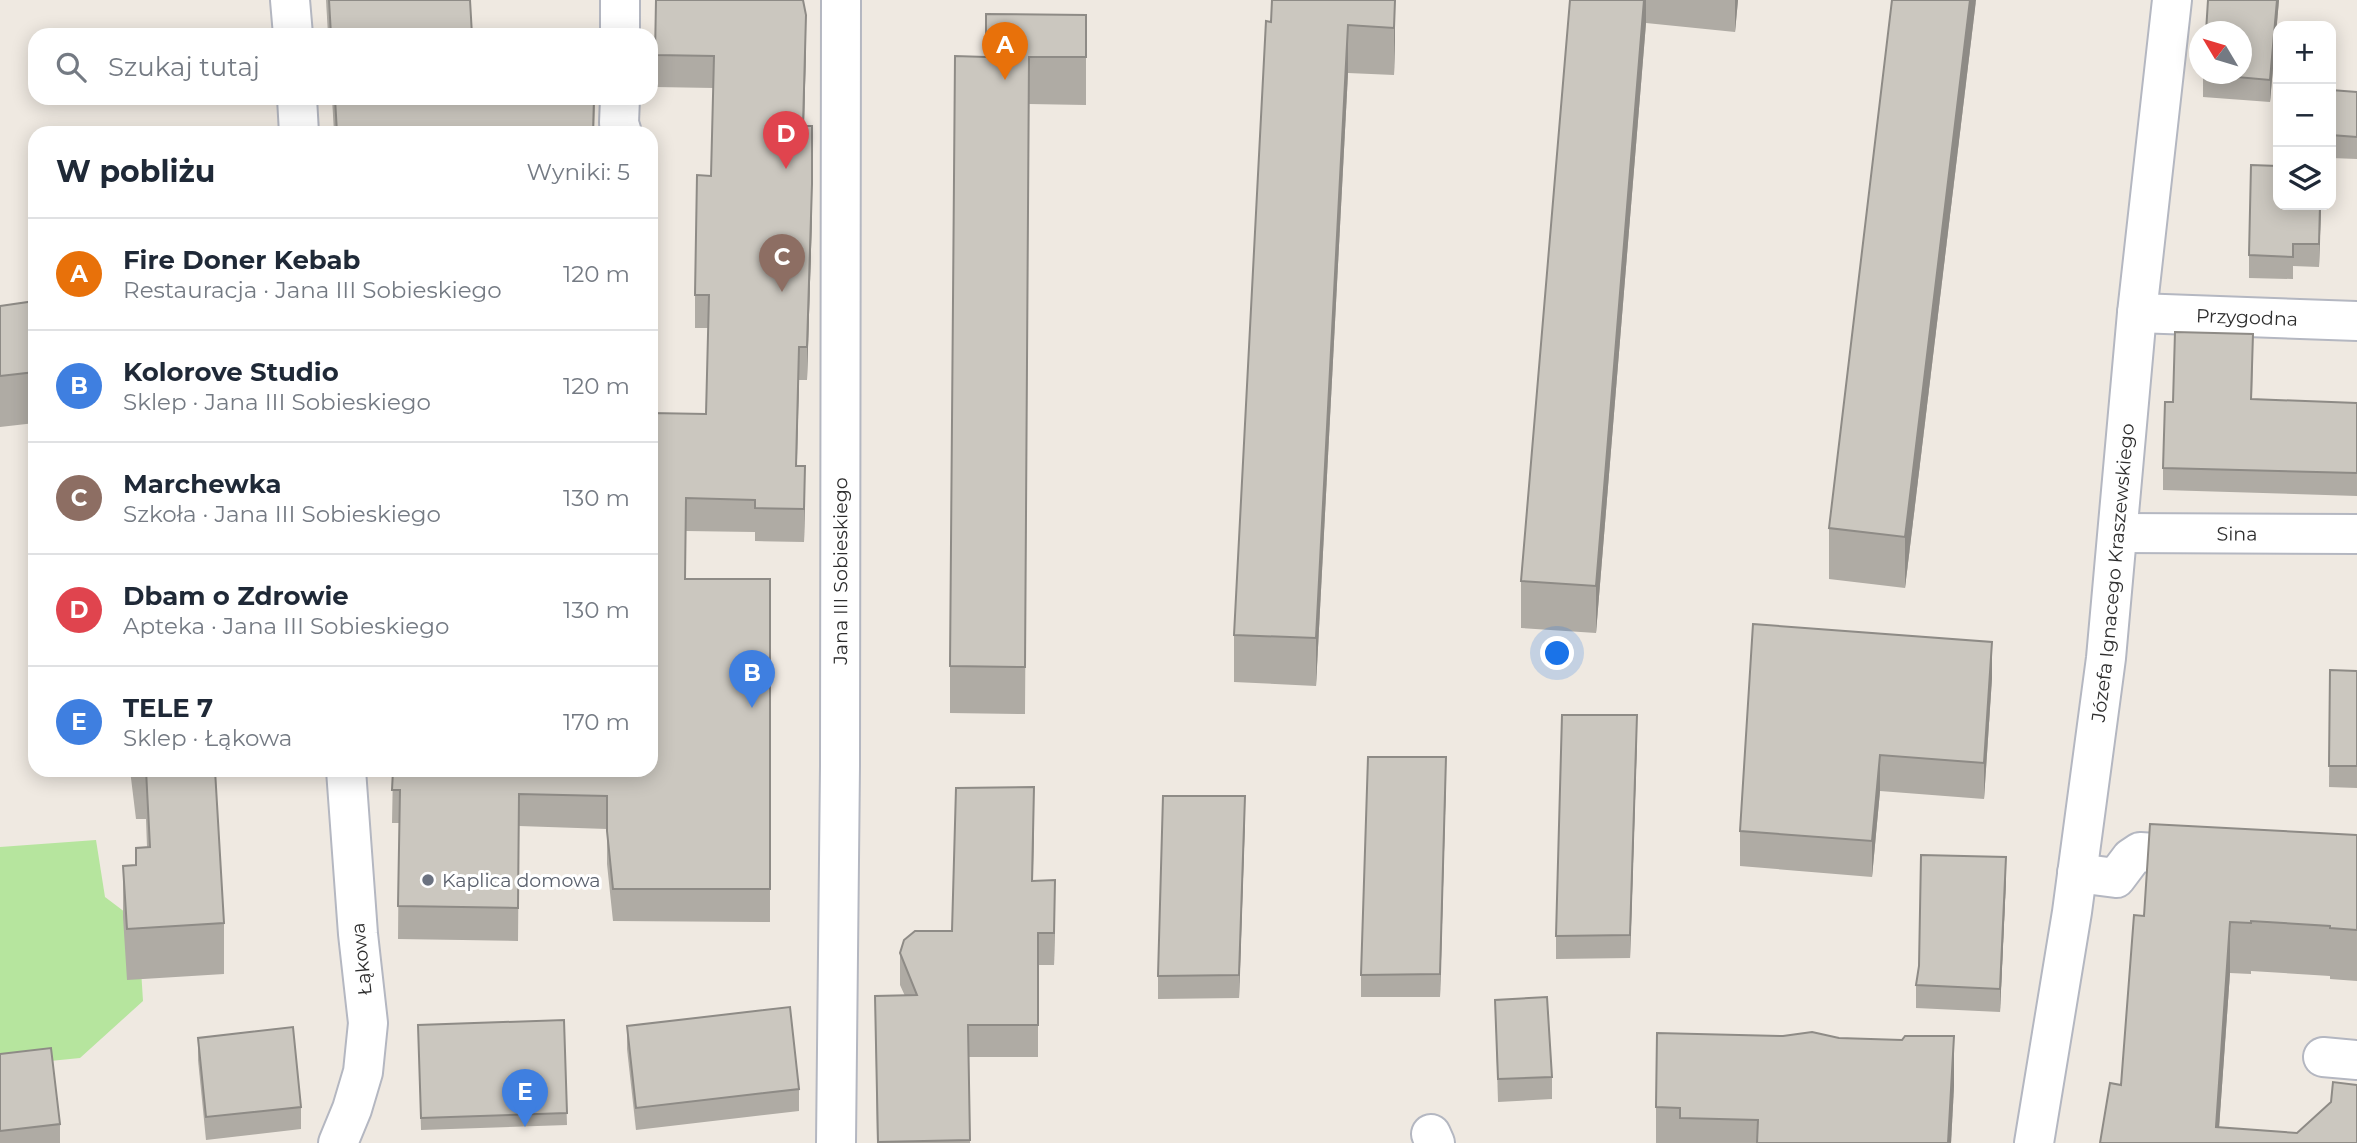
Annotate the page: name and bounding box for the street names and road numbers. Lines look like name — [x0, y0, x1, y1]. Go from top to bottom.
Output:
street label: Przygodna — [2195, 304, 2298, 331]
street label: Józefa Ignacego Kraszewskiego — [2086, 422, 2139, 724]
street label: Jana III Sobieskiego — [829, 477, 852, 666]
street label: Sina — [2217, 522, 2257, 546]
street label: Łąkowa — [346, 922, 377, 996]

